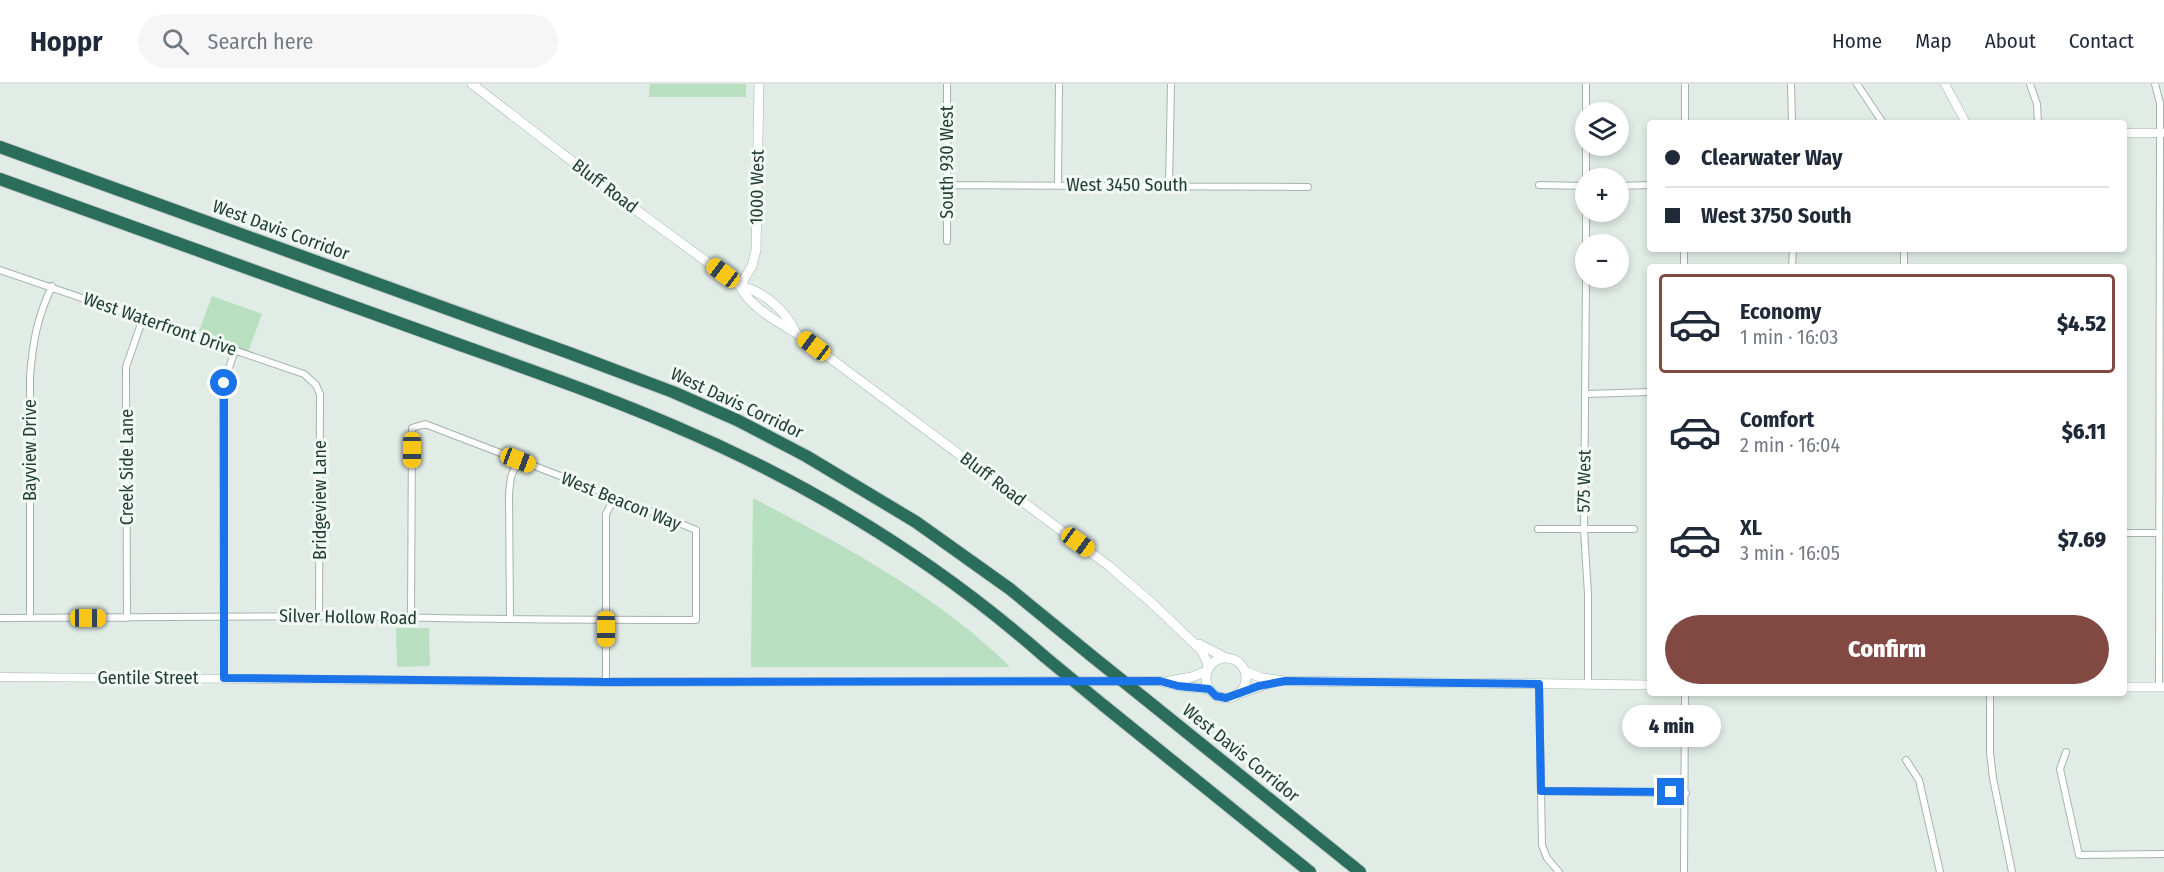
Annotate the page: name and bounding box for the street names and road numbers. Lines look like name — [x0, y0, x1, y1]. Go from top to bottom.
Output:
street label: South 930 West — [936, 105, 958, 219]
street label: 1000 West — [745, 149, 769, 225]
street label: Bluff Road — [568, 154, 642, 218]
street label: West 3450 South — [1066, 174, 1188, 196]
street label: West Davis Corridor — [210, 195, 353, 265]
street label: West Waterfront Drive — [80, 287, 240, 361]
street label: West Davis Corridor — [667, 363, 808, 444]
street label: Bayview Drive — [19, 399, 41, 501]
street label: Creek Side Lane — [116, 409, 138, 525]
street label: Bridgeview Lane — [309, 440, 331, 560]
street label: Bluff Road — [956, 447, 1030, 511]
street label: 575 West — [1572, 449, 1596, 513]
street label: West Beacon Way — [558, 467, 684, 535]
street label: Silver Hollow Road — [279, 605, 417, 629]
street label: Gentile Street — [97, 667, 199, 689]
street label: West Davis Corridor — [1178, 699, 1304, 807]

